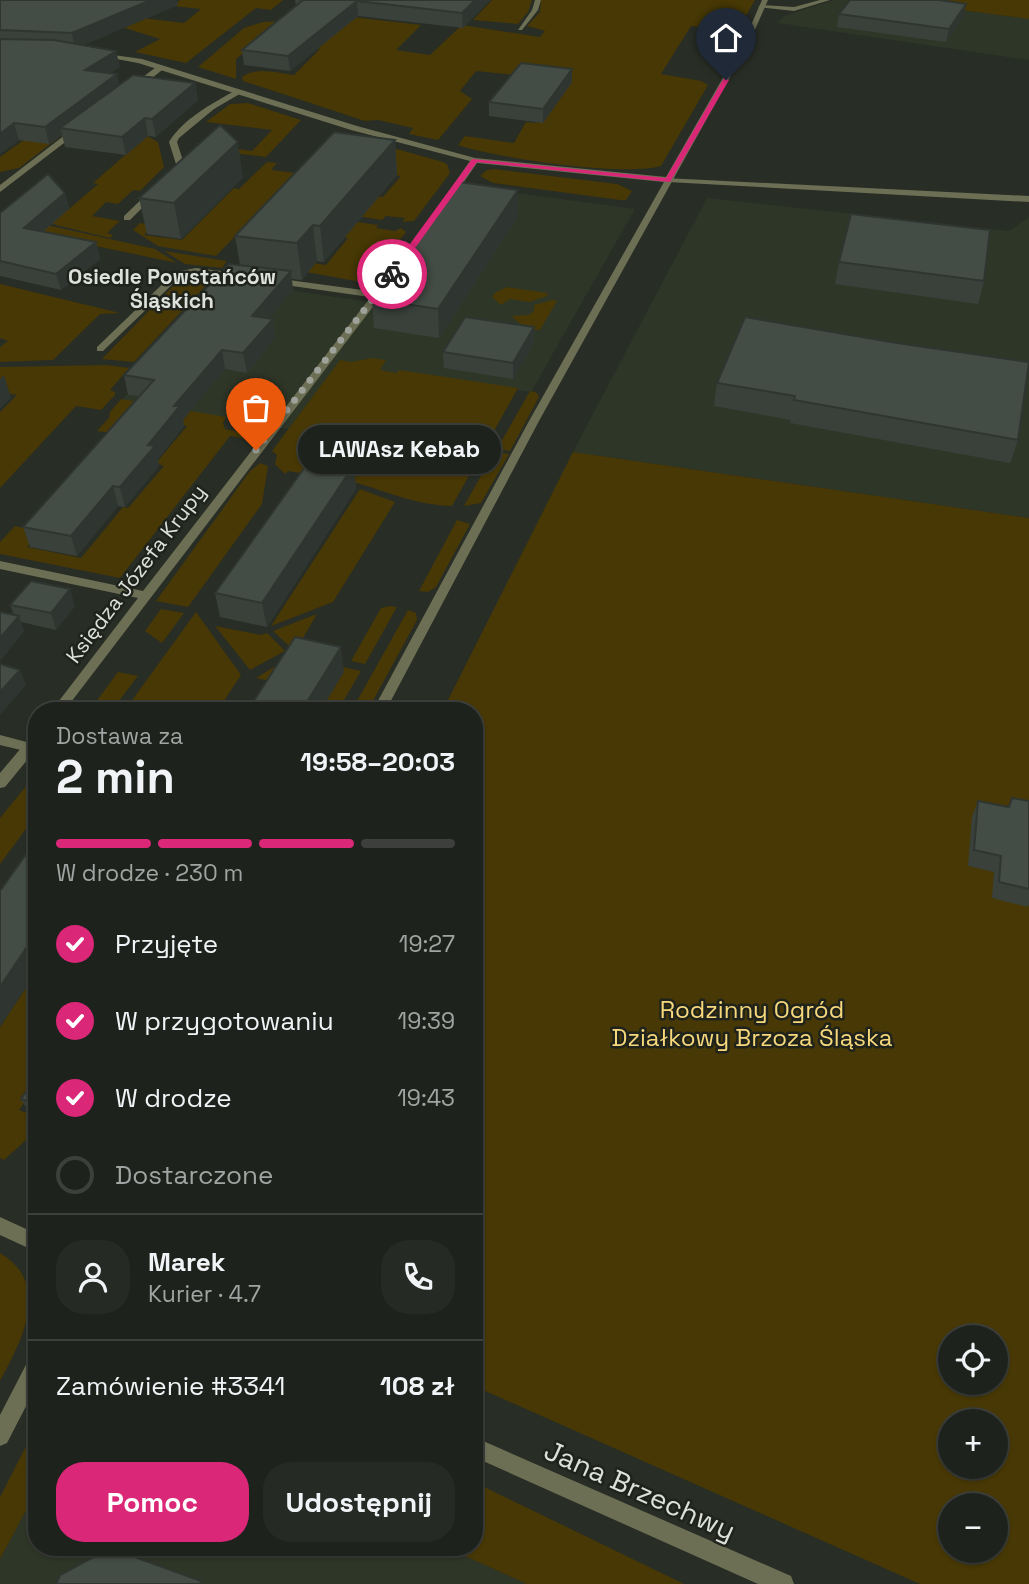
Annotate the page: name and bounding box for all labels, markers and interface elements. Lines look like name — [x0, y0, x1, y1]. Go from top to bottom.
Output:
pin — [696, 8, 756, 80]
icon: home — [707, 19, 745, 57]
courier — [357, 239, 427, 309]
icon: bike — [373, 255, 411, 293]
district label: Osiedle Powstańców Śląskich — [68, 263, 276, 314]
pin — [226, 378, 286, 450]
icon: bag — [237, 389, 275, 427]
callout: LAWAsz Kebab — [298, 426, 501, 475]
text: LAWAsz Kebab — [319, 434, 480, 464]
street label: Księdza Józefa Krupy — [60, 479, 212, 668]
text: Dostawa za — [56, 721, 183, 751]
text: 19:58–20:03 — [300, 745, 455, 779]
text: 2 min — [56, 748, 175, 806]
text: W drodze · 230 m — [56, 858, 243, 888]
icon: check — [56, 925, 94, 963]
text: Przyjęte — [115, 927, 218, 961]
text: 19:27 — [399, 929, 455, 959]
park label: Rodzinny Ogród Działkowy Brzoza Śląska — [612, 994, 893, 1053]
icon: check — [56, 1002, 94, 1040]
text: W przygotowaniu — [115, 1004, 334, 1038]
text: 19:39 — [398, 1006, 455, 1036]
icon: check — [56, 1079, 94, 1117]
text: W drodze — [115, 1081, 232, 1115]
text: 19:43 — [397, 1083, 455, 1113]
text: Dostarczone — [115, 1158, 273, 1192]
button: person — [56, 1240, 130, 1314]
button: phone — [381, 1240, 455, 1314]
text: Marek — [148, 1245, 225, 1279]
text: Kurier · 4.7 — [148, 1279, 261, 1309]
map controls — [938, 1325, 1008, 1563]
button: locate — [938, 1325, 1008, 1395]
text: Zamówienie #3341 — [56, 1369, 285, 1403]
text: 108 zł — [380, 1369, 455, 1403]
button: + — [938, 1409, 1008, 1479]
street label: Jana Brzechwy — [539, 1432, 741, 1548]
button: Pomoc — [56, 1462, 249, 1542]
button: Udostępnij — [263, 1462, 455, 1542]
button: − — [938, 1493, 1008, 1563]

